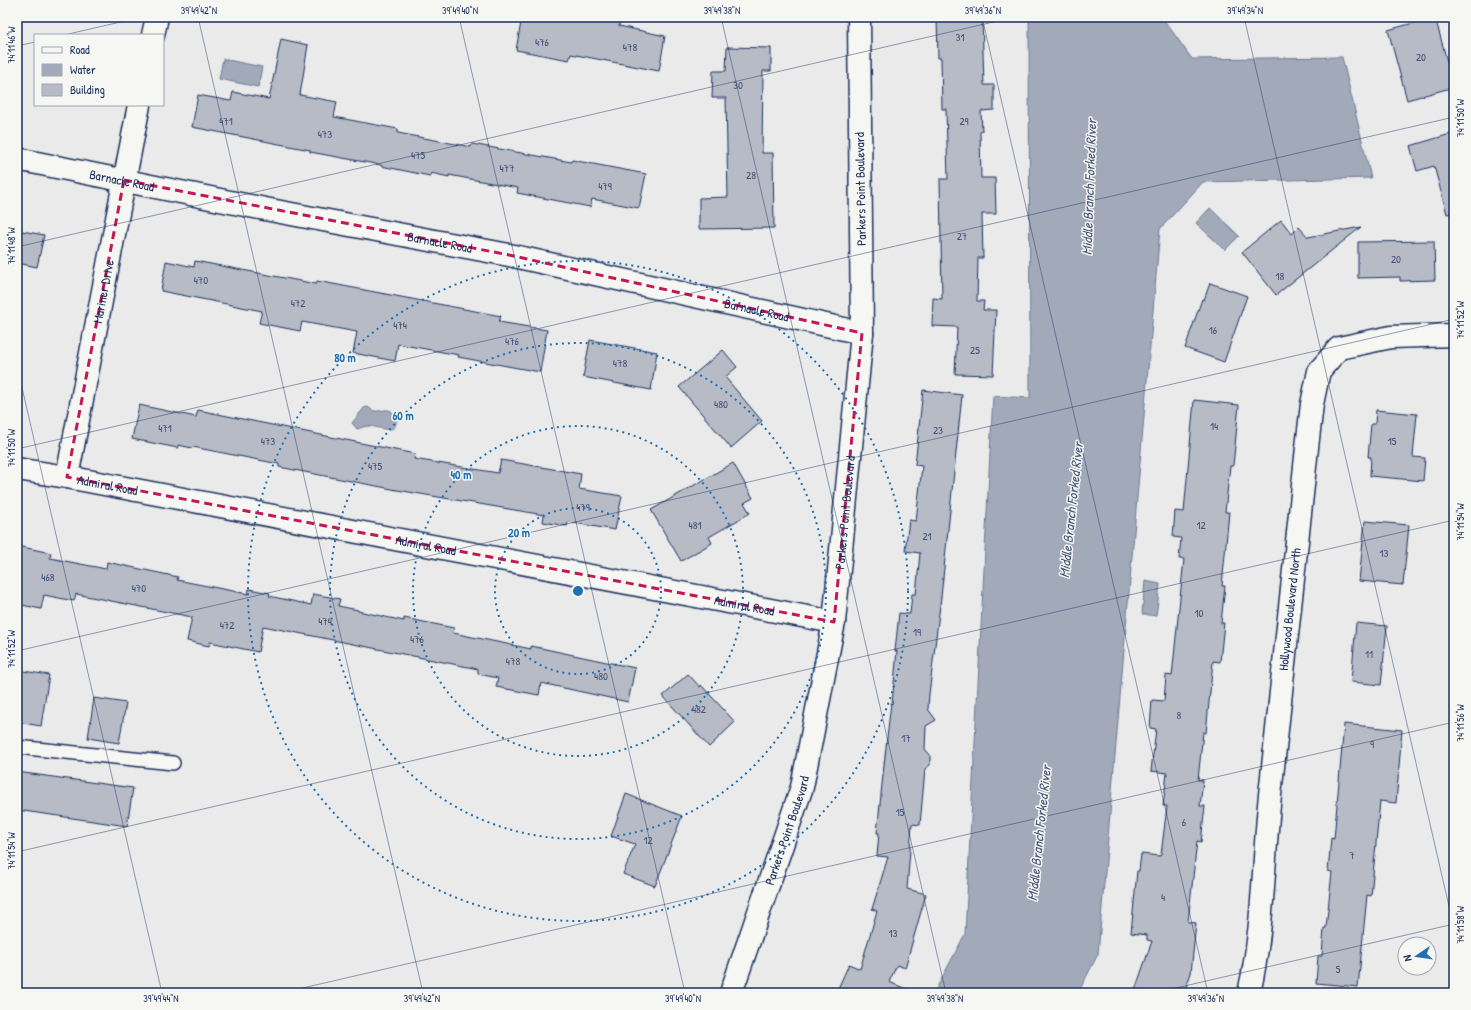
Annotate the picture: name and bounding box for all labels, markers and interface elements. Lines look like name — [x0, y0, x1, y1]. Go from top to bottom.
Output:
text: 39°49'42"N — [181, 4, 217, 17]
text: 39°49'40"N — [442, 4, 478, 17]
text: 39°49'38"N — [704, 4, 740, 17]
text: 39°49'36"N — [965, 4, 1001, 17]
text: 39°49'34"N — [1227, 4, 1263, 17]
text: 74°11'46"W — [5, 26, 18, 63]
house number: 31 — [956, 30, 964, 44]
legend — [34, 34, 164, 106]
house number: 476 — [535, 35, 550, 49]
house number: 478 — [623, 40, 637, 54]
text: Road — [70, 41, 90, 58]
house number: 20 — [1416, 50, 1426, 64]
text: Water — [70, 61, 96, 78]
house number: 30 — [733, 78, 743, 92]
text: Building — [70, 81, 105, 98]
text: 74°11'50"W — [1454, 98, 1467, 137]
house number: 471 — [219, 114, 233, 128]
house number: 29 — [959, 114, 969, 128]
water label: Middle Branch Forked River — [1077, 117, 1100, 255]
house number: 473 — [318, 127, 332, 141]
street label: Parkers Point Boulevard — [850, 132, 870, 246]
house number: 475 — [411, 148, 425, 162]
house number: 477 — [499, 161, 515, 175]
street label: Barnacle Road — [88, 165, 156, 195]
house number: 28 — [746, 168, 756, 182]
house number: 479 — [598, 179, 612, 193]
text: 74°11'48"W — [5, 227, 18, 265]
street label: Barnacle Road — [406, 227, 474, 257]
house number: 27 — [957, 229, 967, 243]
house number: 20 — [1391, 252, 1401, 266]
street label: Mariner Drive — [88, 258, 118, 325]
house number: 18 — [1276, 269, 1285, 283]
house number: 470 — [194, 273, 208, 287]
street label: Barnacle Road — [723, 294, 791, 326]
house number: 472 — [291, 296, 305, 310]
text: 74°11'52"W — [1454, 300, 1467, 339]
house number: 474 — [393, 318, 407, 332]
house number: 16 — [1209, 323, 1218, 337]
house number: 476 — [505, 334, 520, 348]
house number: 25 — [970, 343, 980, 357]
text: 80 m — [334, 349, 356, 366]
house number: 478 — [613, 356, 627, 370]
house number: 480 — [714, 397, 728, 411]
text: 60 m — [392, 407, 414, 424]
house number: 14 — [1210, 419, 1218, 433]
house number: 471 — [158, 421, 172, 435]
house number: 23 — [933, 423, 943, 437]
text: 74°11'50"W — [5, 428, 18, 467]
house number: 473 — [261, 434, 275, 448]
house number: 15 — [1388, 434, 1397, 448]
water label: Middle Branch Forked River — [1054, 440, 1087, 579]
street label: Parkers Point Boulevard — [830, 455, 859, 570]
house number: 475 — [368, 459, 382, 473]
text: 40 m — [451, 466, 471, 483]
street label: Admiral Road — [76, 470, 139, 499]
house number: 479 — [576, 500, 590, 514]
text: 74°11'54"W — [1454, 503, 1467, 541]
house number: 481 — [689, 518, 701, 532]
house number: 12 — [1196, 518, 1206, 532]
text: 20 m — [508, 524, 530, 541]
house number: 21 — [922, 529, 932, 543]
street label: Admiral Road — [394, 530, 458, 559]
street label: Hollywood Boulevard North — [1274, 546, 1305, 671]
house number: 13 — [1380, 546, 1389, 560]
house number: 468 — [41, 570, 55, 584]
house number: 470 — [132, 581, 146, 595]
centre of rings — [571, 584, 585, 598]
street label: Admiral Road — [713, 591, 776, 620]
house number: 10 — [1195, 606, 1204, 620]
house number: 474 — [318, 614, 332, 628]
house number: 472 — [220, 618, 234, 632]
house number: 19 — [913, 625, 921, 639]
text: 74°11'52"W — [5, 629, 18, 668]
house number: 476 — [410, 632, 425, 646]
house number: 11 — [1365, 647, 1373, 661]
house number: 478 — [506, 654, 520, 668]
house number: 480 — [594, 669, 608, 683]
house number: 482 — [692, 702, 706, 716]
text: 74°11'56"W — [1454, 704, 1467, 742]
house number: 8 — [1177, 708, 1182, 722]
house number: 17 — [901, 731, 911, 745]
house number: 9 — [1370, 737, 1374, 751]
water label: Middle Branch Forked River — [1022, 763, 1055, 902]
street label: Parkers Point Boulevard — [760, 774, 813, 887]
house number: 15 — [896, 805, 905, 819]
house number: 6 — [1182, 815, 1187, 829]
text: 74°11'54"W — [5, 832, 18, 870]
house number: 12 — [643, 833, 653, 847]
house number: 7 — [1349, 848, 1355, 862]
house number: 4 — [1161, 890, 1165, 904]
text: 74°11'58"W — [1454, 905, 1467, 944]
house number: 13 — [889, 926, 898, 940]
north arrow — [1397, 936, 1437, 976]
text: N — [1400, 954, 1415, 963]
house number: 5 — [1336, 962, 1341, 976]
text: 39°49'44"N — [143, 992, 179, 1005]
text: 39°49'42"N — [404, 992, 440, 1005]
text: 39°49'40"N — [665, 992, 701, 1005]
text: 39°49'38"N — [927, 992, 963, 1005]
text: 39°49'36"N — [1188, 992, 1224, 1005]

